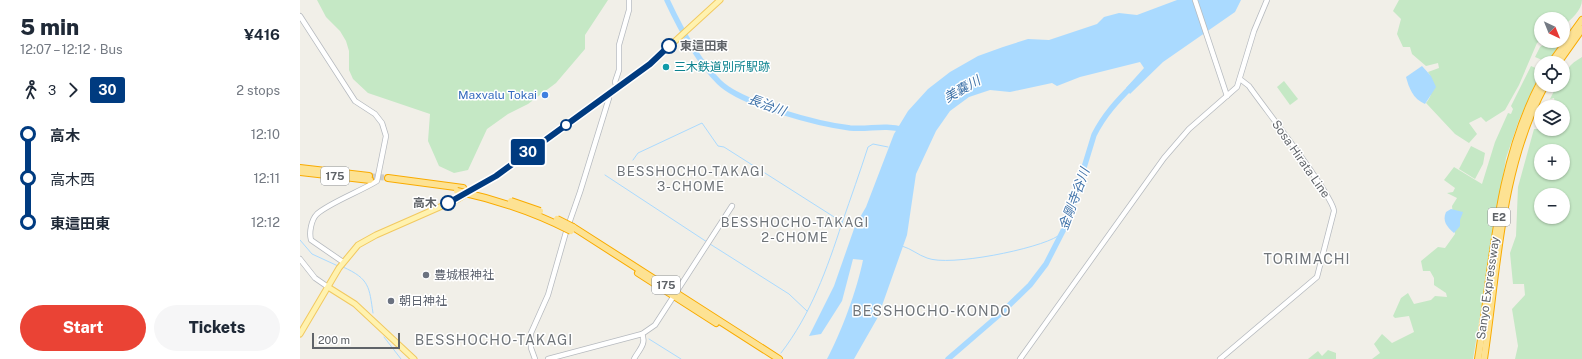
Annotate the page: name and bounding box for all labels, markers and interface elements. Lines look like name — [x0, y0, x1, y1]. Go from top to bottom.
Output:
north arrow — [1534, 12, 1570, 48]
map controls — [1534, 12, 1570, 224]
text: 5 min — [20, 14, 79, 40]
text: ¥416 — [244, 26, 280, 43]
marker: 東這田東 — [661, 38, 677, 54]
place label: 東這田東 — [680, 39, 728, 53]
text: 12:07 – 12:12 · Bus — [20, 42, 123, 57]
button: locate — [1534, 56, 1570, 92]
place label: 三木鉄道別所駅跡 — [674, 60, 770, 74]
marker: 三木鉄道別所駅跡 — [661, 62, 671, 72]
water label: 美嚢川 — [941, 72, 984, 105]
icon: walk — [20, 79, 42, 101]
icon: forward — [62, 79, 84, 101]
text: 30 — [98, 82, 117, 98]
text: 3 — [48, 83, 56, 98]
text: 2 stops — [236, 83, 280, 98]
place label: Maxvalu Tokai — [458, 88, 537, 102]
marker: Maxvalu Tokai — [540, 90, 550, 100]
water label: 長治川 — [746, 91, 790, 119]
button: layers — [1534, 100, 1570, 136]
street label: Sosa Hirata Line — [1269, 118, 1333, 201]
unlabelled marker — [560, 119, 572, 131]
text: 高木 — [50, 127, 80, 144]
text: 12:10 — [251, 127, 280, 142]
line badge: 30 — [510, 139, 546, 165]
text: 30 — [519, 144, 537, 160]
button: + — [1534, 144, 1570, 180]
district label: BESSHOCHO-TAKAGI 3-CHOME — [617, 164, 765, 194]
water label: 金剛寺谷川 — [1056, 164, 1093, 232]
road number: 175 — [321, 167, 349, 185]
text: 高木西 — [50, 171, 95, 188]
text: 12:11 — [253, 171, 280, 186]
button: − — [1534, 188, 1570, 224]
marker: 高木 — [440, 195, 456, 211]
place label: 高木 — [413, 196, 437, 210]
road number: E2 — [1488, 208, 1510, 226]
text: 東這田東 — [50, 215, 110, 232]
text: 12:12 — [251, 215, 280, 230]
district label: BESSHOCHO-TAKAGI 2-CHOME — [721, 215, 869, 245]
street label: Sanyo Expressway — [1474, 235, 1502, 340]
district label: TORIMACHI — [1263, 251, 1351, 267]
place label: 豊城根神社 — [434, 268, 494, 282]
marker: 豊城根神社 — [421, 270, 431, 280]
road number: 175 — [652, 276, 680, 294]
place label: 朝日神社 — [399, 294, 447, 308]
marker: 朝日神社 — [386, 296, 396, 306]
district label: BESSHOCHO-KONDO — [852, 303, 1012, 319]
button: Start — [20, 305, 146, 351]
button: Tickets — [154, 305, 280, 351]
scale bar — [312, 331, 400, 350]
district label: BESSHOCHO-TAKAGI — [415, 332, 573, 348]
text: 200 m — [318, 334, 350, 346]

